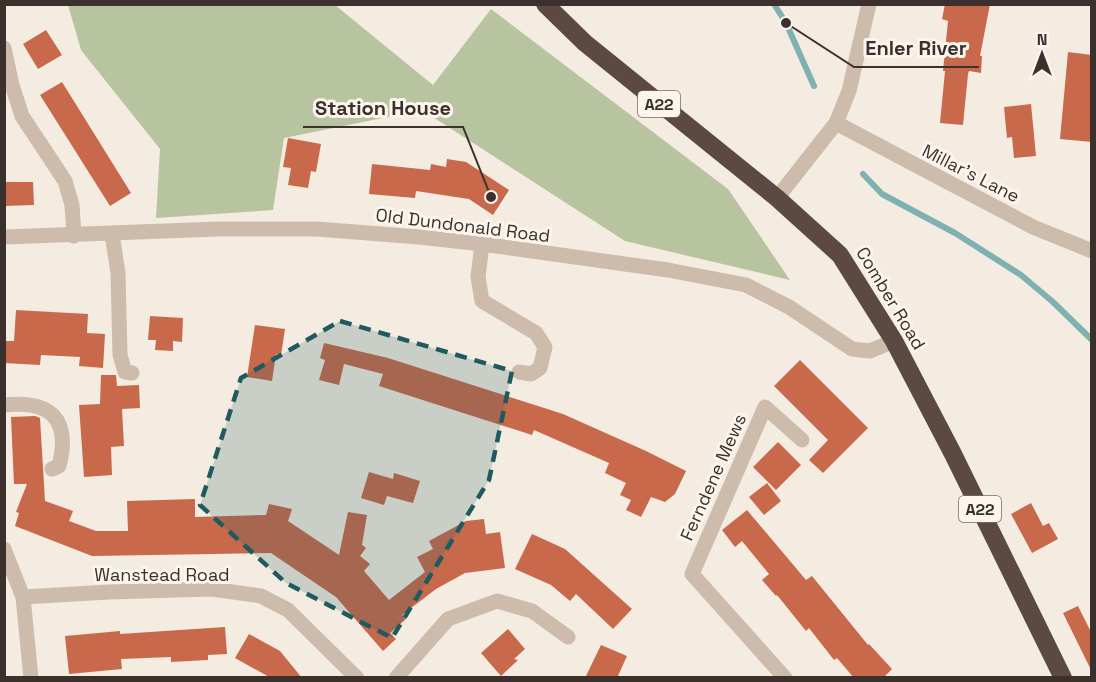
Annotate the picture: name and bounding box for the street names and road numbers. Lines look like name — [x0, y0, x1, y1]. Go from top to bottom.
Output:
road number: A22 — [638, 91, 680, 117]
street label: Millar's Lane — [918, 139, 1024, 207]
street label: Old Dundonald Road — [374, 203, 552, 247]
street label: Comber Road — [851, 242, 931, 354]
street label: Ferndene Mews — [675, 410, 751, 544]
road number: A22 — [959, 496, 1001, 522]
street label: Wanstead Road — [94, 563, 230, 586]

